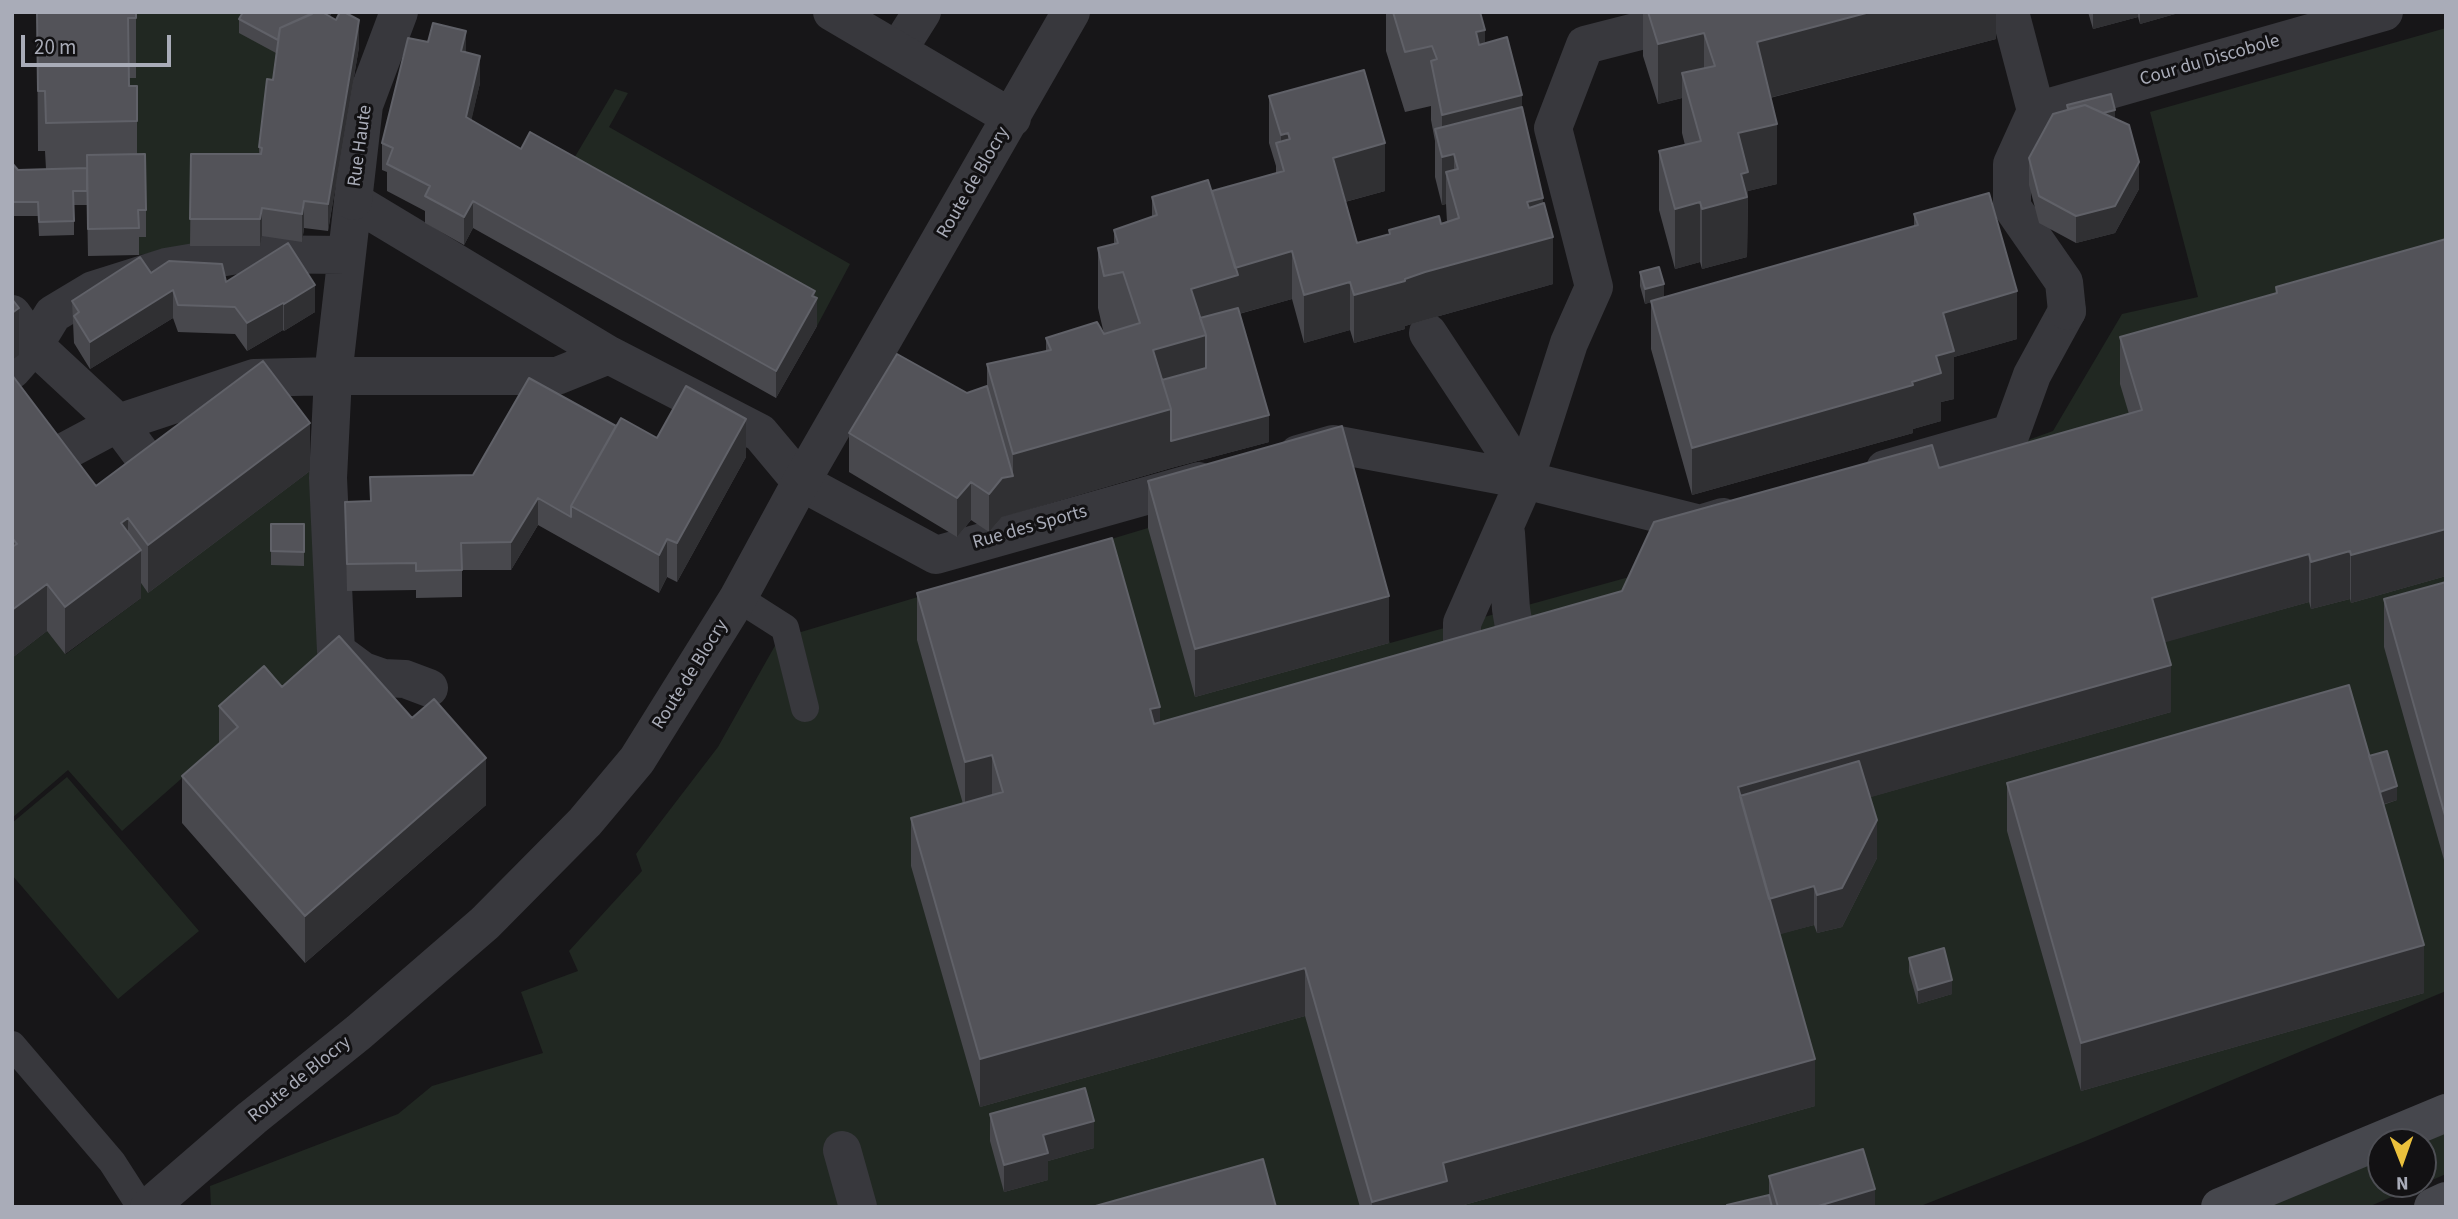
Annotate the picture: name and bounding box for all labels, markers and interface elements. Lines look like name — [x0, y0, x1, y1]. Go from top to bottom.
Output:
scale bar — [24, 21, 175, 65]
street label: Cour du Discobole — [2137, 30, 2283, 92]
text: 20 m — [34, 32, 76, 62]
street label: Rue Haute — [344, 104, 378, 188]
street label: Route de Blocry — [933, 123, 1015, 243]
street label: Rue des Sports — [970, 501, 1090, 555]
street label: Route de Blocry — [648, 616, 734, 734]
street label: Route de Blocry — [244, 1032, 356, 1128]
north arrow — [2367, 1128, 2437, 1198]
text: N — [2396, 1169, 2409, 1196]

